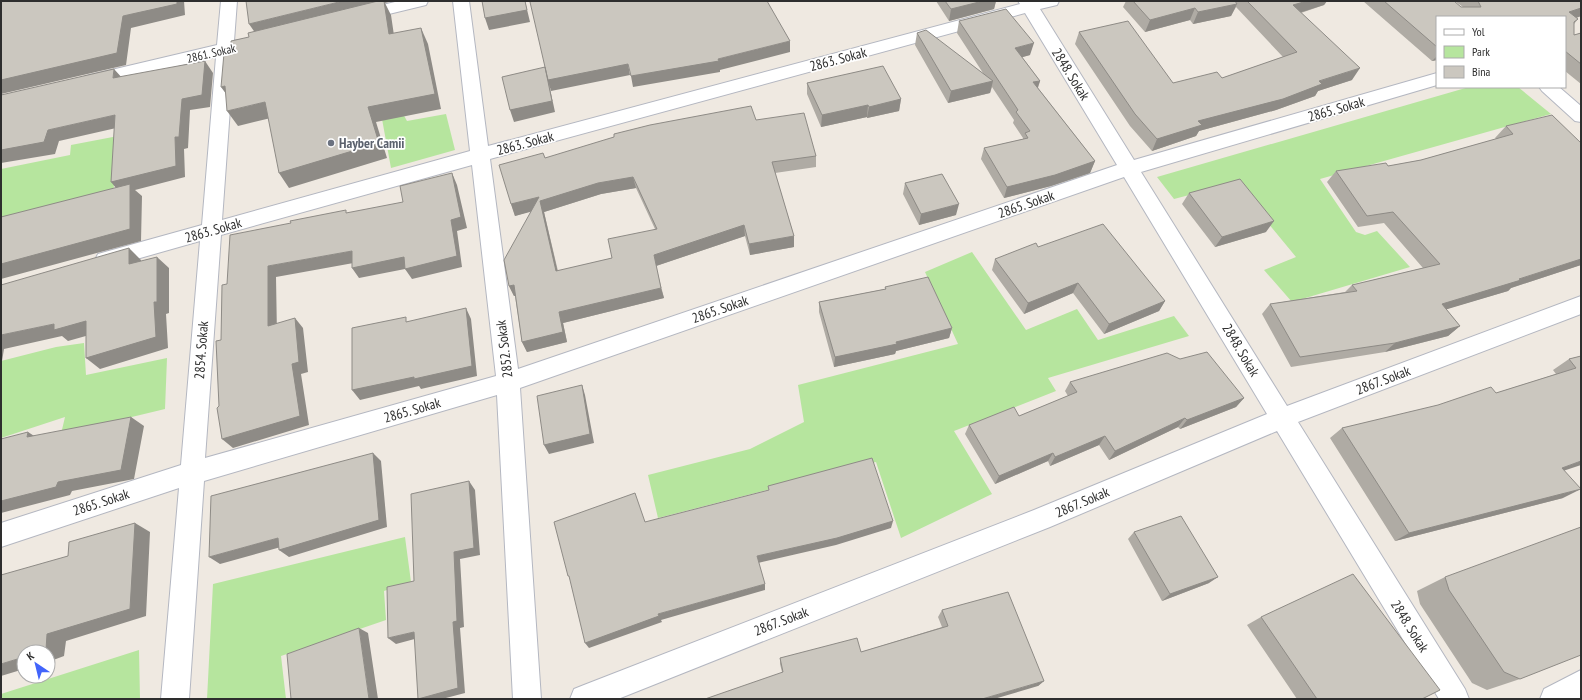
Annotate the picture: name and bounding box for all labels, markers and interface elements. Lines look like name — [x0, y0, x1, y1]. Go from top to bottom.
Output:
legend — [1436, 16, 1566, 88]
text: Yol — [1472, 24, 1485, 39]
street label: 2861. Sokak — [185, 40, 237, 66]
street label: 2863. Sokak — [808, 43, 869, 75]
text: Park — [1472, 44, 1490, 59]
street label: 2848. Sokak — [1048, 45, 1094, 104]
text: Bina — [1472, 64, 1491, 79]
street label: 2865. Sokak — [1306, 92, 1367, 126]
street label: 2863. Sokak — [495, 127, 556, 159]
place label: Hayber Camii — [339, 134, 405, 152]
marker: Hayber Camii — [326, 138, 336, 148]
street label: 2865. Sokak — [996, 186, 1057, 222]
street label: 2863. Sokak — [183, 213, 244, 247]
street label: 2865. Sokak — [690, 291, 751, 327]
street label: 2852. Sokak — [491, 318, 516, 379]
street label: 2854. Sokak — [190, 320, 212, 380]
street label: 2848. Sokak — [1218, 320, 1264, 380]
street label: 2867. Sokak — [1353, 361, 1413, 399]
street label: 2865. Sokak — [382, 393, 443, 427]
street label: 2867. Sokak — [1052, 482, 1112, 521]
street label: 2865. Sokak — [71, 484, 132, 520]
street label: 2848. Sokak — [1387, 597, 1433, 656]
street label: 2867. Sokak — [751, 602, 811, 640]
north arrow — [16, 644, 56, 684]
text: K — [24, 648, 37, 663]

